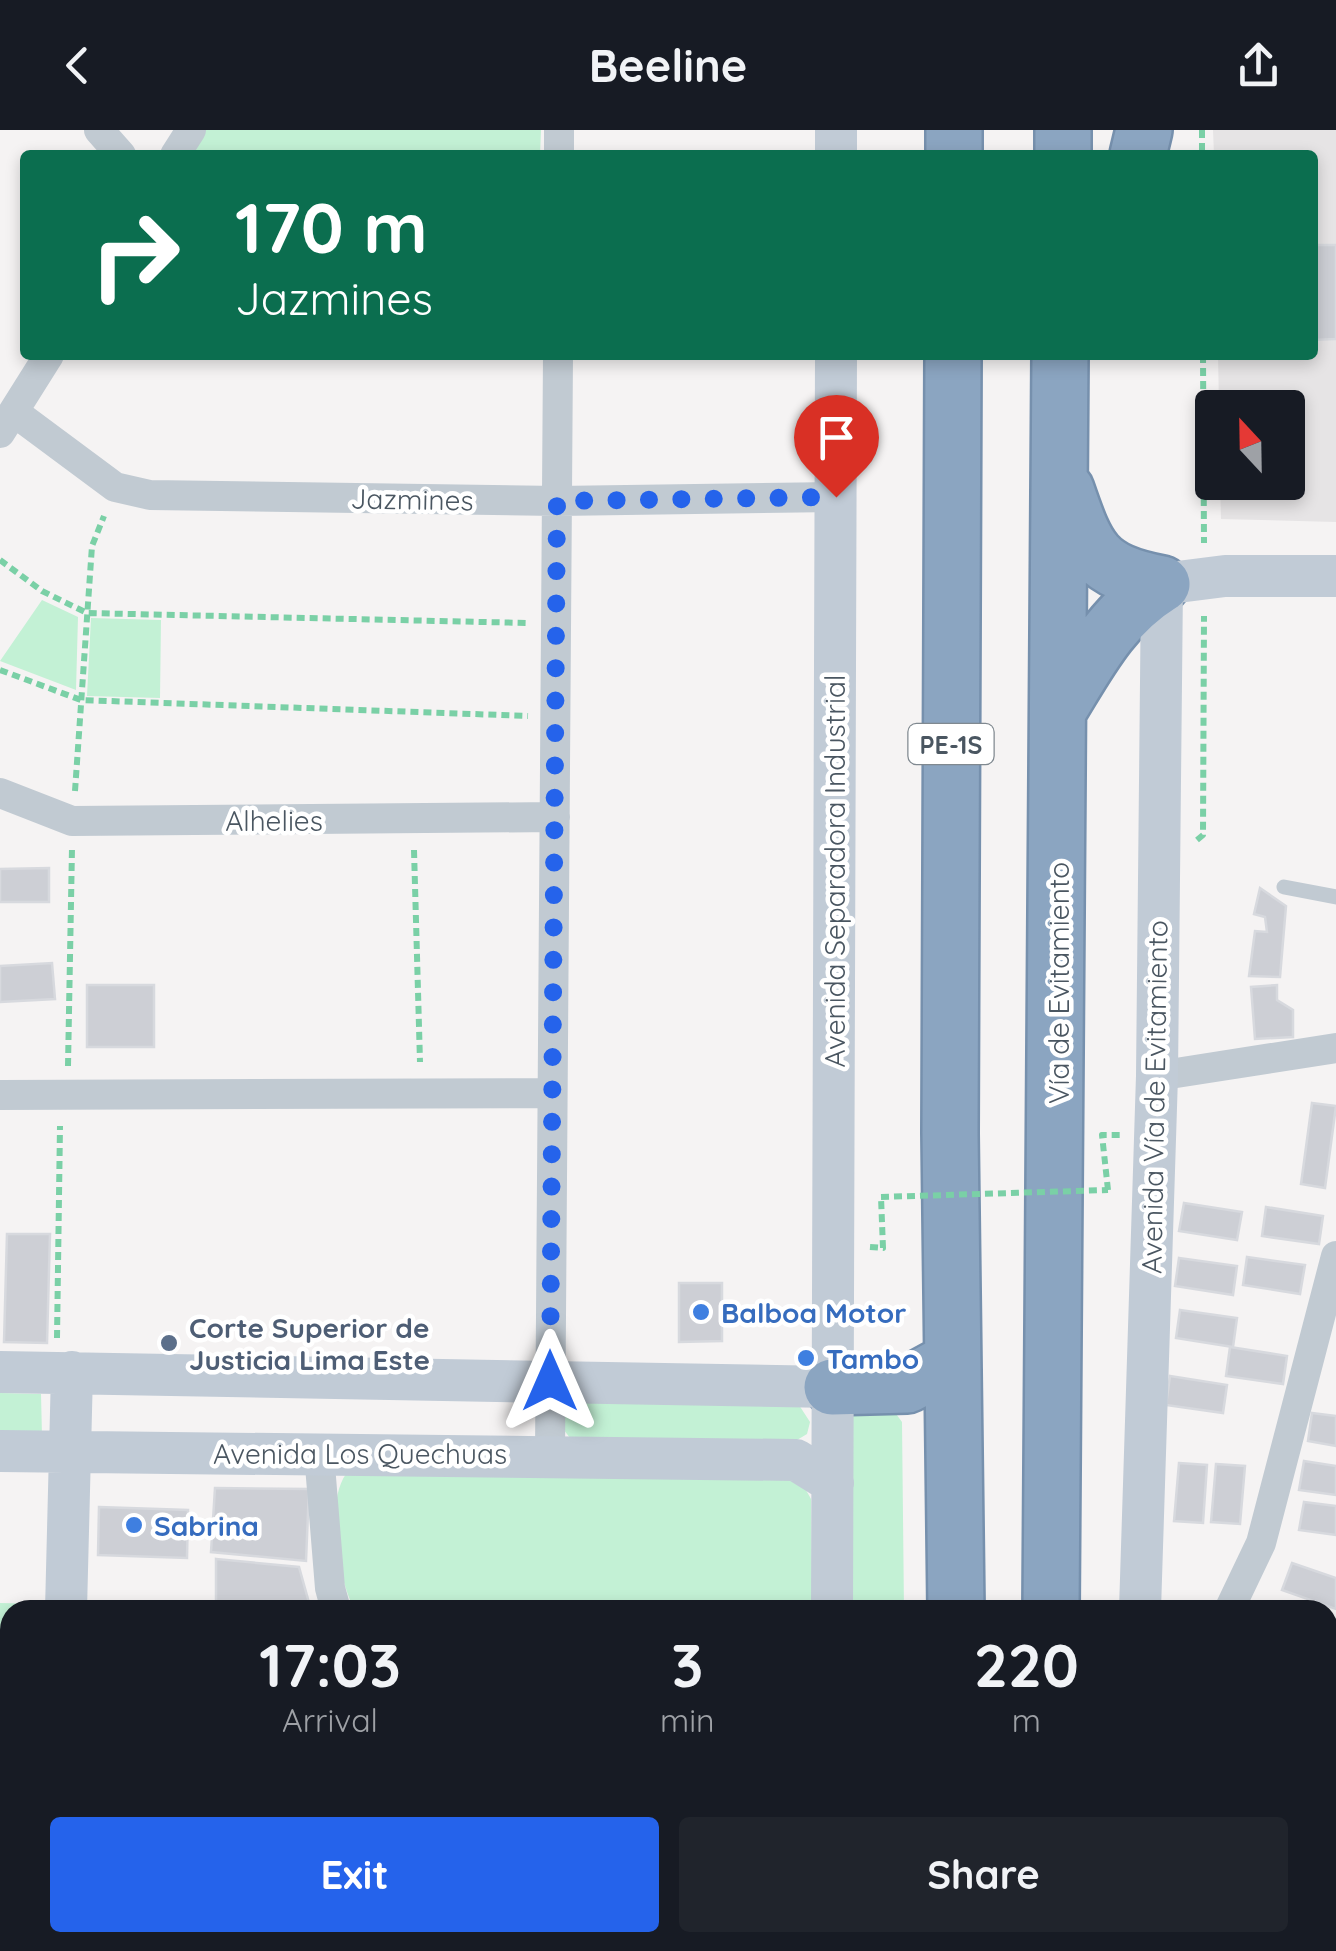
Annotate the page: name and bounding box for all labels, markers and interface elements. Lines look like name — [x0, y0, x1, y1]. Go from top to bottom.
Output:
text: Beeline — [589, 37, 747, 93]
icon: back — [50, 38, 105, 93]
icon: share — [1231, 38, 1286, 93]
text: 170 m — [235, 183, 428, 271]
icon: right — [70, 190, 200, 320]
text: Jazmines — [235, 270, 433, 326]
north arrow — [1195, 390, 1305, 500]
map controls — [1195, 390, 1305, 500]
pin — [794, 395, 879, 498]
icon: arrive — [809, 410, 864, 465]
street label: Jazmines — [350, 480, 474, 518]
street label: Avenida Separadora Industrial — [817, 675, 852, 1067]
road number: PE-1S — [908, 724, 994, 764]
street label: Alhelies — [225, 803, 323, 838]
street label: Vía de Evitamiento — [1041, 862, 1076, 1104]
street label: Avenida Vía de Evitamiento — [1133, 920, 1175, 1274]
place label: Balboa Motor — [721, 1295, 906, 1330]
marker: Balboa Motor — [690, 1301, 712, 1323]
place label: Corte Superior de Justicia Lima Este — [189, 1310, 430, 1377]
position arrow — [498, 1329, 602, 1433]
marker: Corte Superior de Justicia Lima Este — [158, 1332, 180, 1354]
place label: Tambo — [826, 1341, 919, 1376]
marker: Tambo — [795, 1347, 817, 1369]
street label: Avenida Los Quechuas — [213, 1436, 507, 1471]
place label: Sabrina — [154, 1508, 259, 1543]
marker: Sabrina — [123, 1514, 145, 1536]
text: 17:03 — [259, 1627, 401, 1702]
text: 3 — [671, 1627, 703, 1702]
text: 220 — [974, 1627, 1079, 1702]
text: Arrival — [282, 1700, 378, 1740]
text: min — [660, 1700, 715, 1740]
text: m — [1012, 1700, 1041, 1740]
button: Exit — [50, 1817, 659, 1932]
button: Share — [679, 1817, 1288, 1932]

